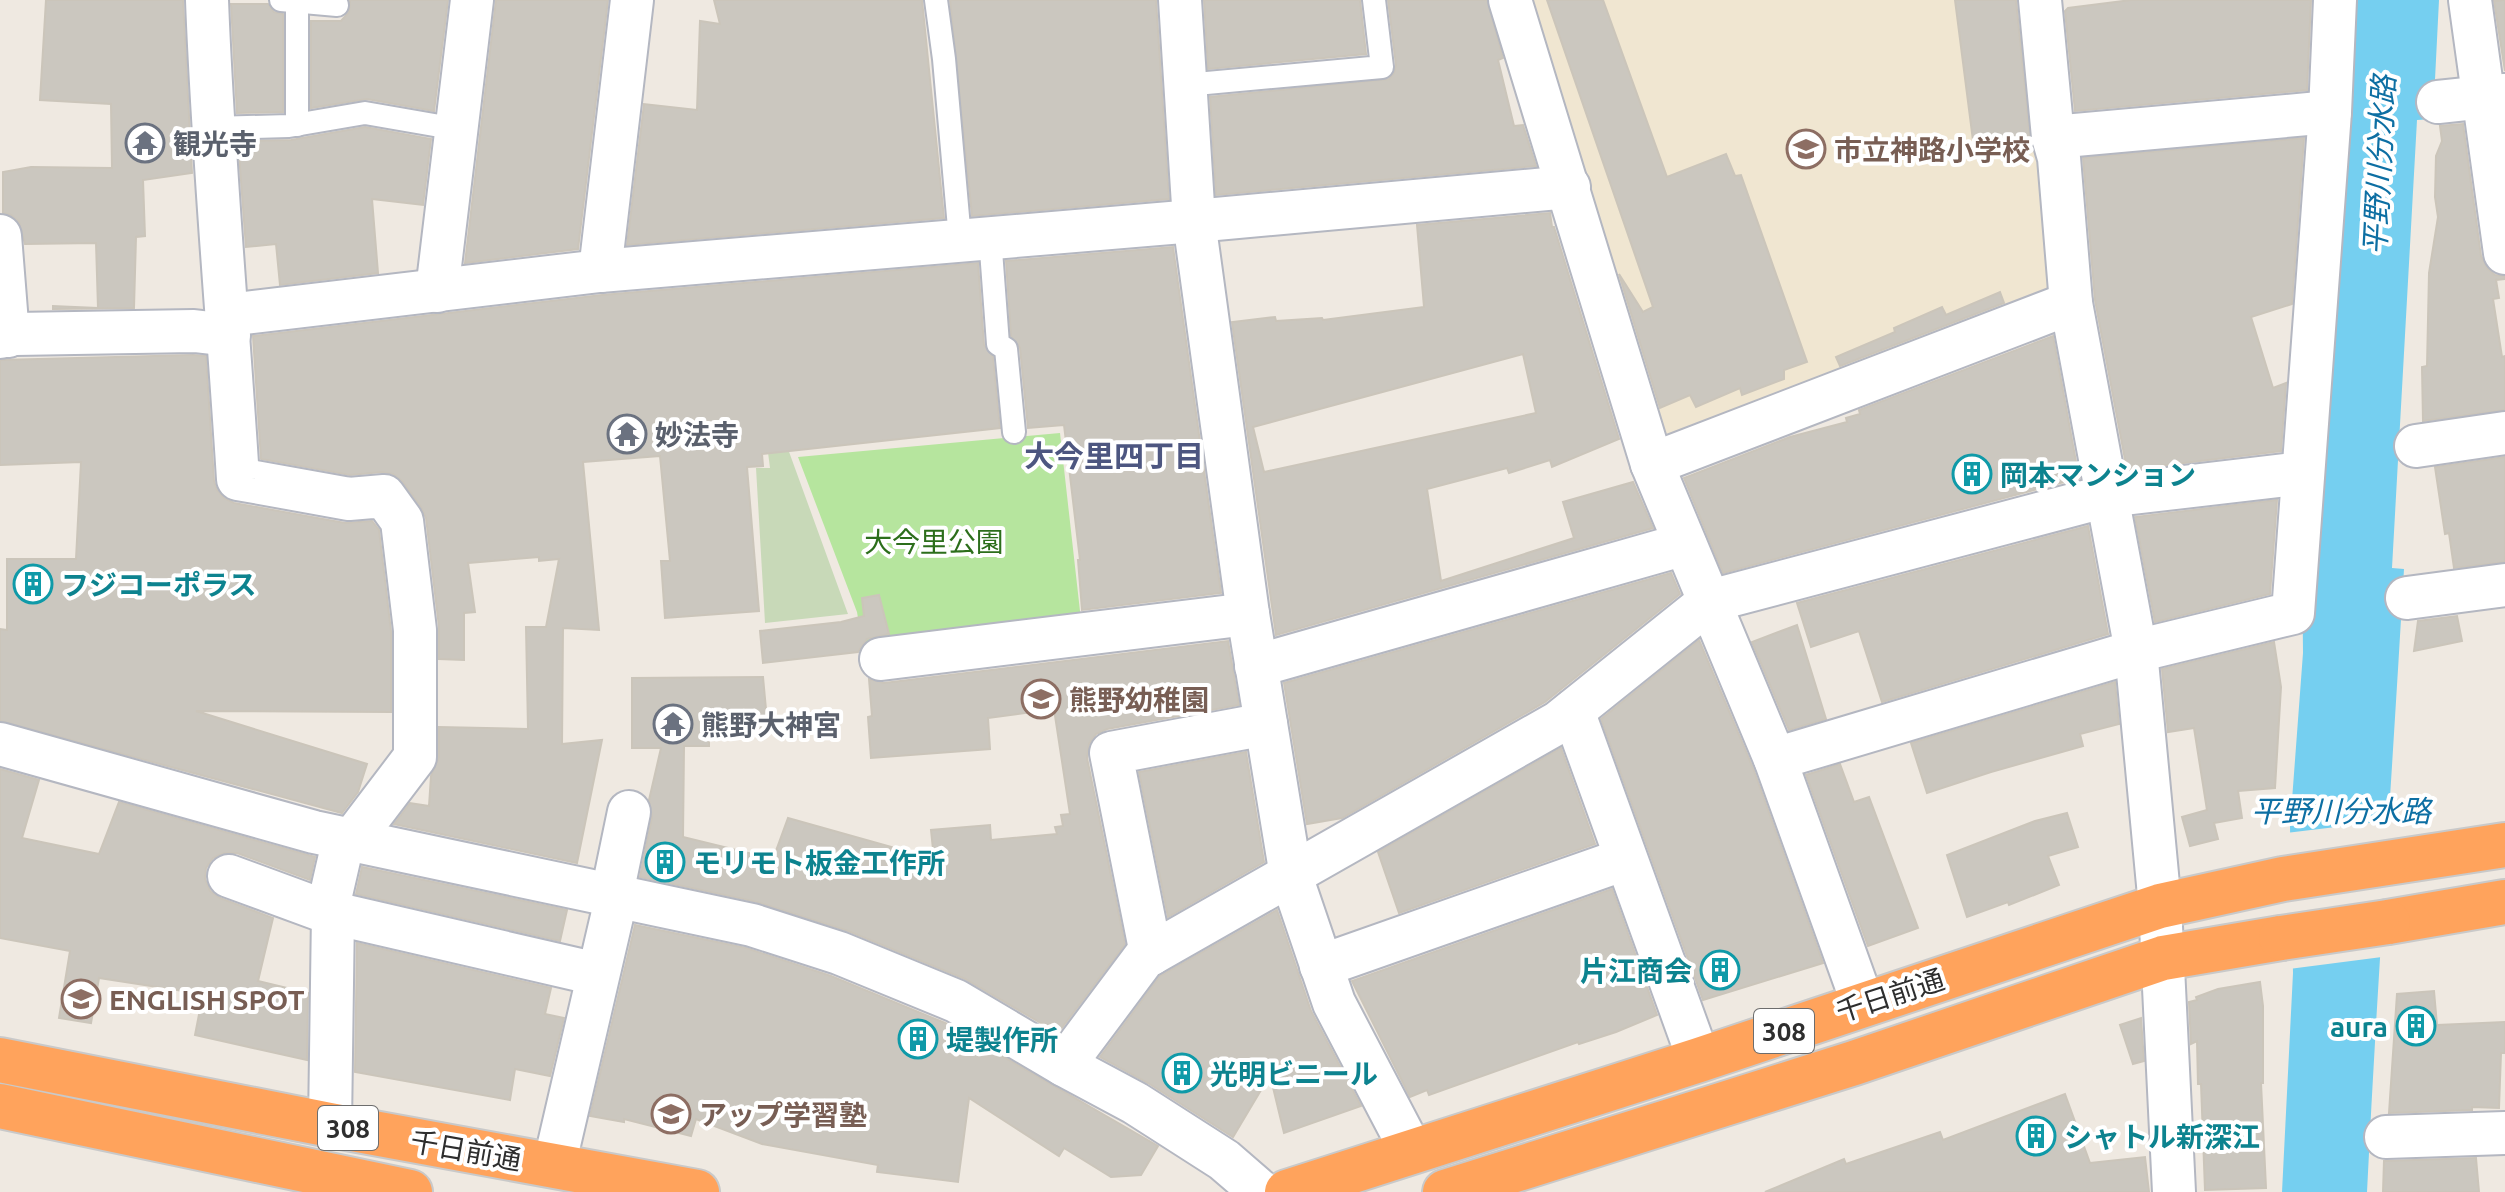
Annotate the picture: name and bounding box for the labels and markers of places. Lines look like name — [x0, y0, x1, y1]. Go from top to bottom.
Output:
temple icon: 観光寺 — [124, 122, 166, 164]
place label: 観光寺 — [173, 128, 257, 159]
school or university icon: 市立神路小学校 — [1785, 128, 1827, 170]
place label: 市立神路小学校 — [1834, 134, 2030, 165]
temple icon: 妙法寺 — [606, 413, 648, 455]
place label: 妙法寺 — [655, 419, 739, 450]
building icon: 岡本マンション — [1951, 453, 1993, 495]
place label: 岡本マンション — [2000, 459, 2196, 490]
building icon: フジコーポラス — [12, 563, 54, 605]
place label: フジコーポラス — [61, 569, 256, 600]
school or university icon: 熊野幼稚園 — [1020, 678, 1062, 720]
place label: 熊野幼稚園 — [1069, 684, 1209, 715]
temple icon: 熊野大神宮 — [652, 703, 694, 745]
place label: 熊野大神宮 — [701, 709, 841, 740]
building icon: モリモト板金工作所 — [644, 841, 686, 883]
place label: モリモト板金工作所 — [693, 847, 945, 878]
building icon: 片江商会 — [1699, 949, 1741, 991]
place label: 片江商会 — [1580, 955, 1692, 986]
school or university icon: ENGLISH SPOT — [60, 978, 102, 1020]
place label: ENGLISH SPOT — [109, 984, 305, 1015]
building icon: aura — [2395, 1005, 2437, 1047]
place label: aura — [2330, 1011, 2388, 1042]
building icon: 堤製作所 — [897, 1018, 939, 1060]
place label: 堤製作所 — [946, 1024, 1058, 1055]
building icon: 光明ビニール — [1161, 1052, 1203, 1094]
place label: 光明ビニール — [1210, 1058, 1378, 1089]
school or university icon: アップ学習塾 — [650, 1093, 692, 1135]
place label: アップ学習塾 — [699, 1099, 867, 1130]
building icon: シャトル新深江 — [2015, 1115, 2057, 1157]
place label: シャトル新深江 — [2064, 1121, 2260, 1152]

